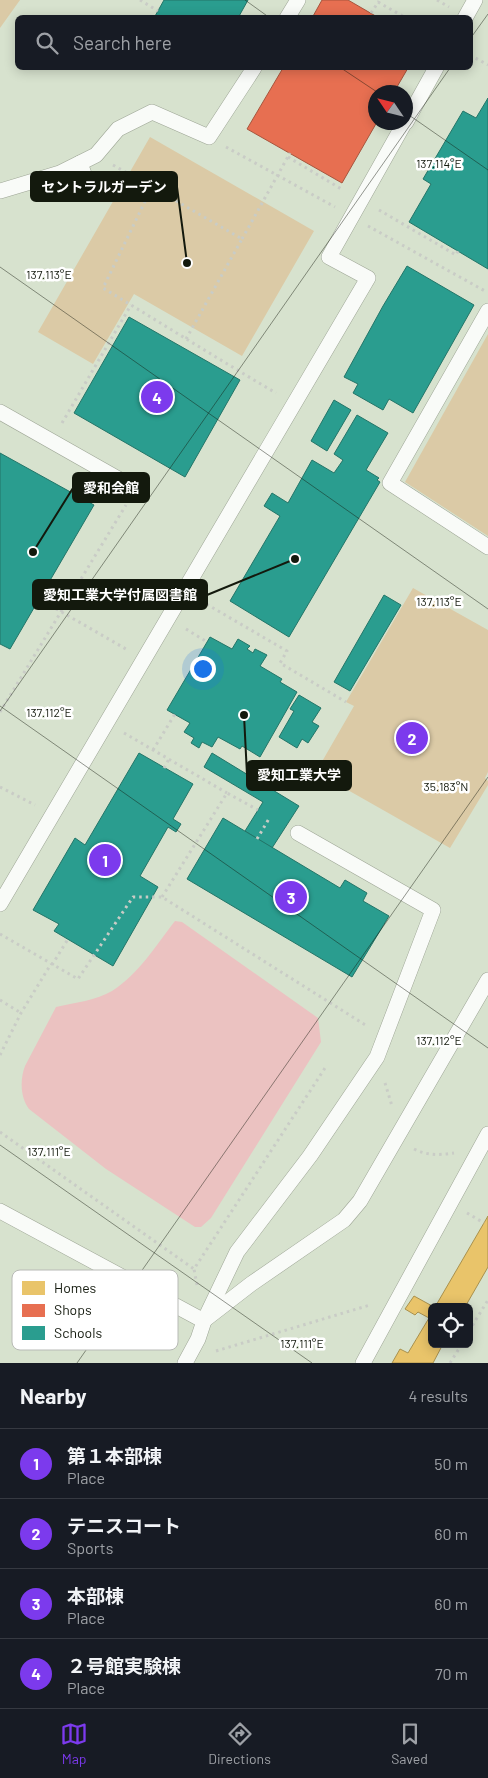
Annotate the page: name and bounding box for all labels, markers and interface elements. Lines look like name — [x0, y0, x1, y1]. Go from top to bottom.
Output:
search box — [15, 15, 473, 70]
icon: search — [33, 29, 61, 57]
text: Search here — [73, 31, 172, 54]
north arrow — [368, 85, 413, 130]
text: 137.114°E — [416, 156, 462, 170]
callout: セントラルガーデン — [31, 172, 177, 201]
text: セントラルガーデン — [41, 178, 167, 195]
text: 137.113°E — [26, 267, 72, 281]
pin: 4 — [141, 378, 173, 416]
callout: 愛和会館 — [73, 473, 149, 502]
text: 愛和会館 — [83, 479, 139, 496]
callout: 愛知工業大学付属図書館 — [33, 580, 207, 609]
text: 愛知工業大学付属図書館 — [43, 586, 197, 603]
text: 137.113°E — [416, 594, 462, 608]
your location — [190, 656, 216, 682]
text: 137.112°E — [26, 705, 72, 719]
pin: 2 — [396, 719, 428, 757]
callout: 愛知工業大学 — [247, 761, 351, 790]
text: 愛知工業大学 — [257, 766, 341, 783]
text: 35.183°N — [423, 779, 469, 793]
pin: 1 — [89, 841, 121, 879]
pin: 3 — [275, 878, 307, 916]
text: 137.112°E — [416, 1033, 462, 1047]
text: 137.111°E — [27, 1144, 71, 1158]
legend — [12, 1270, 178, 1350]
text: Homes — [54, 1279, 97, 1296]
text: Shops — [54, 1301, 92, 1318]
map controls — [428, 1303, 473, 1348]
button: locate — [428, 1303, 473, 1348]
text: Schools — [54, 1324, 102, 1341]
text: 137.111°E — [280, 1336, 324, 1350]
text: Nearby — [20, 1383, 86, 1408]
text: 4 results — [408, 1386, 468, 1405]
text: 第１本部棟 — [67, 1444, 162, 1467]
text: 1 — [33, 1454, 39, 1473]
text: 50 m — [434, 1454, 468, 1473]
text: Place — [67, 1468, 105, 1487]
text: テニスコート — [67, 1514, 181, 1537]
text: 2 — [32, 1524, 40, 1543]
text: 60 m — [434, 1524, 468, 1543]
text: Sports — [67, 1538, 113, 1557]
text: 本部棟 — [67, 1584, 124, 1607]
text: 3 — [32, 1594, 40, 1613]
text: 60 m — [434, 1594, 468, 1613]
text: Place — [67, 1608, 105, 1627]
text: ２号館実験棟 — [67, 1654, 181, 1677]
text: 4 — [31, 1664, 41, 1683]
text: 70 m — [435, 1664, 468, 1683]
text: Place — [67, 1678, 105, 1697]
tab: Map — [60, 1720, 88, 1767]
tab: Directions — [208, 1720, 271, 1767]
tab: Saved — [391, 1720, 428, 1767]

